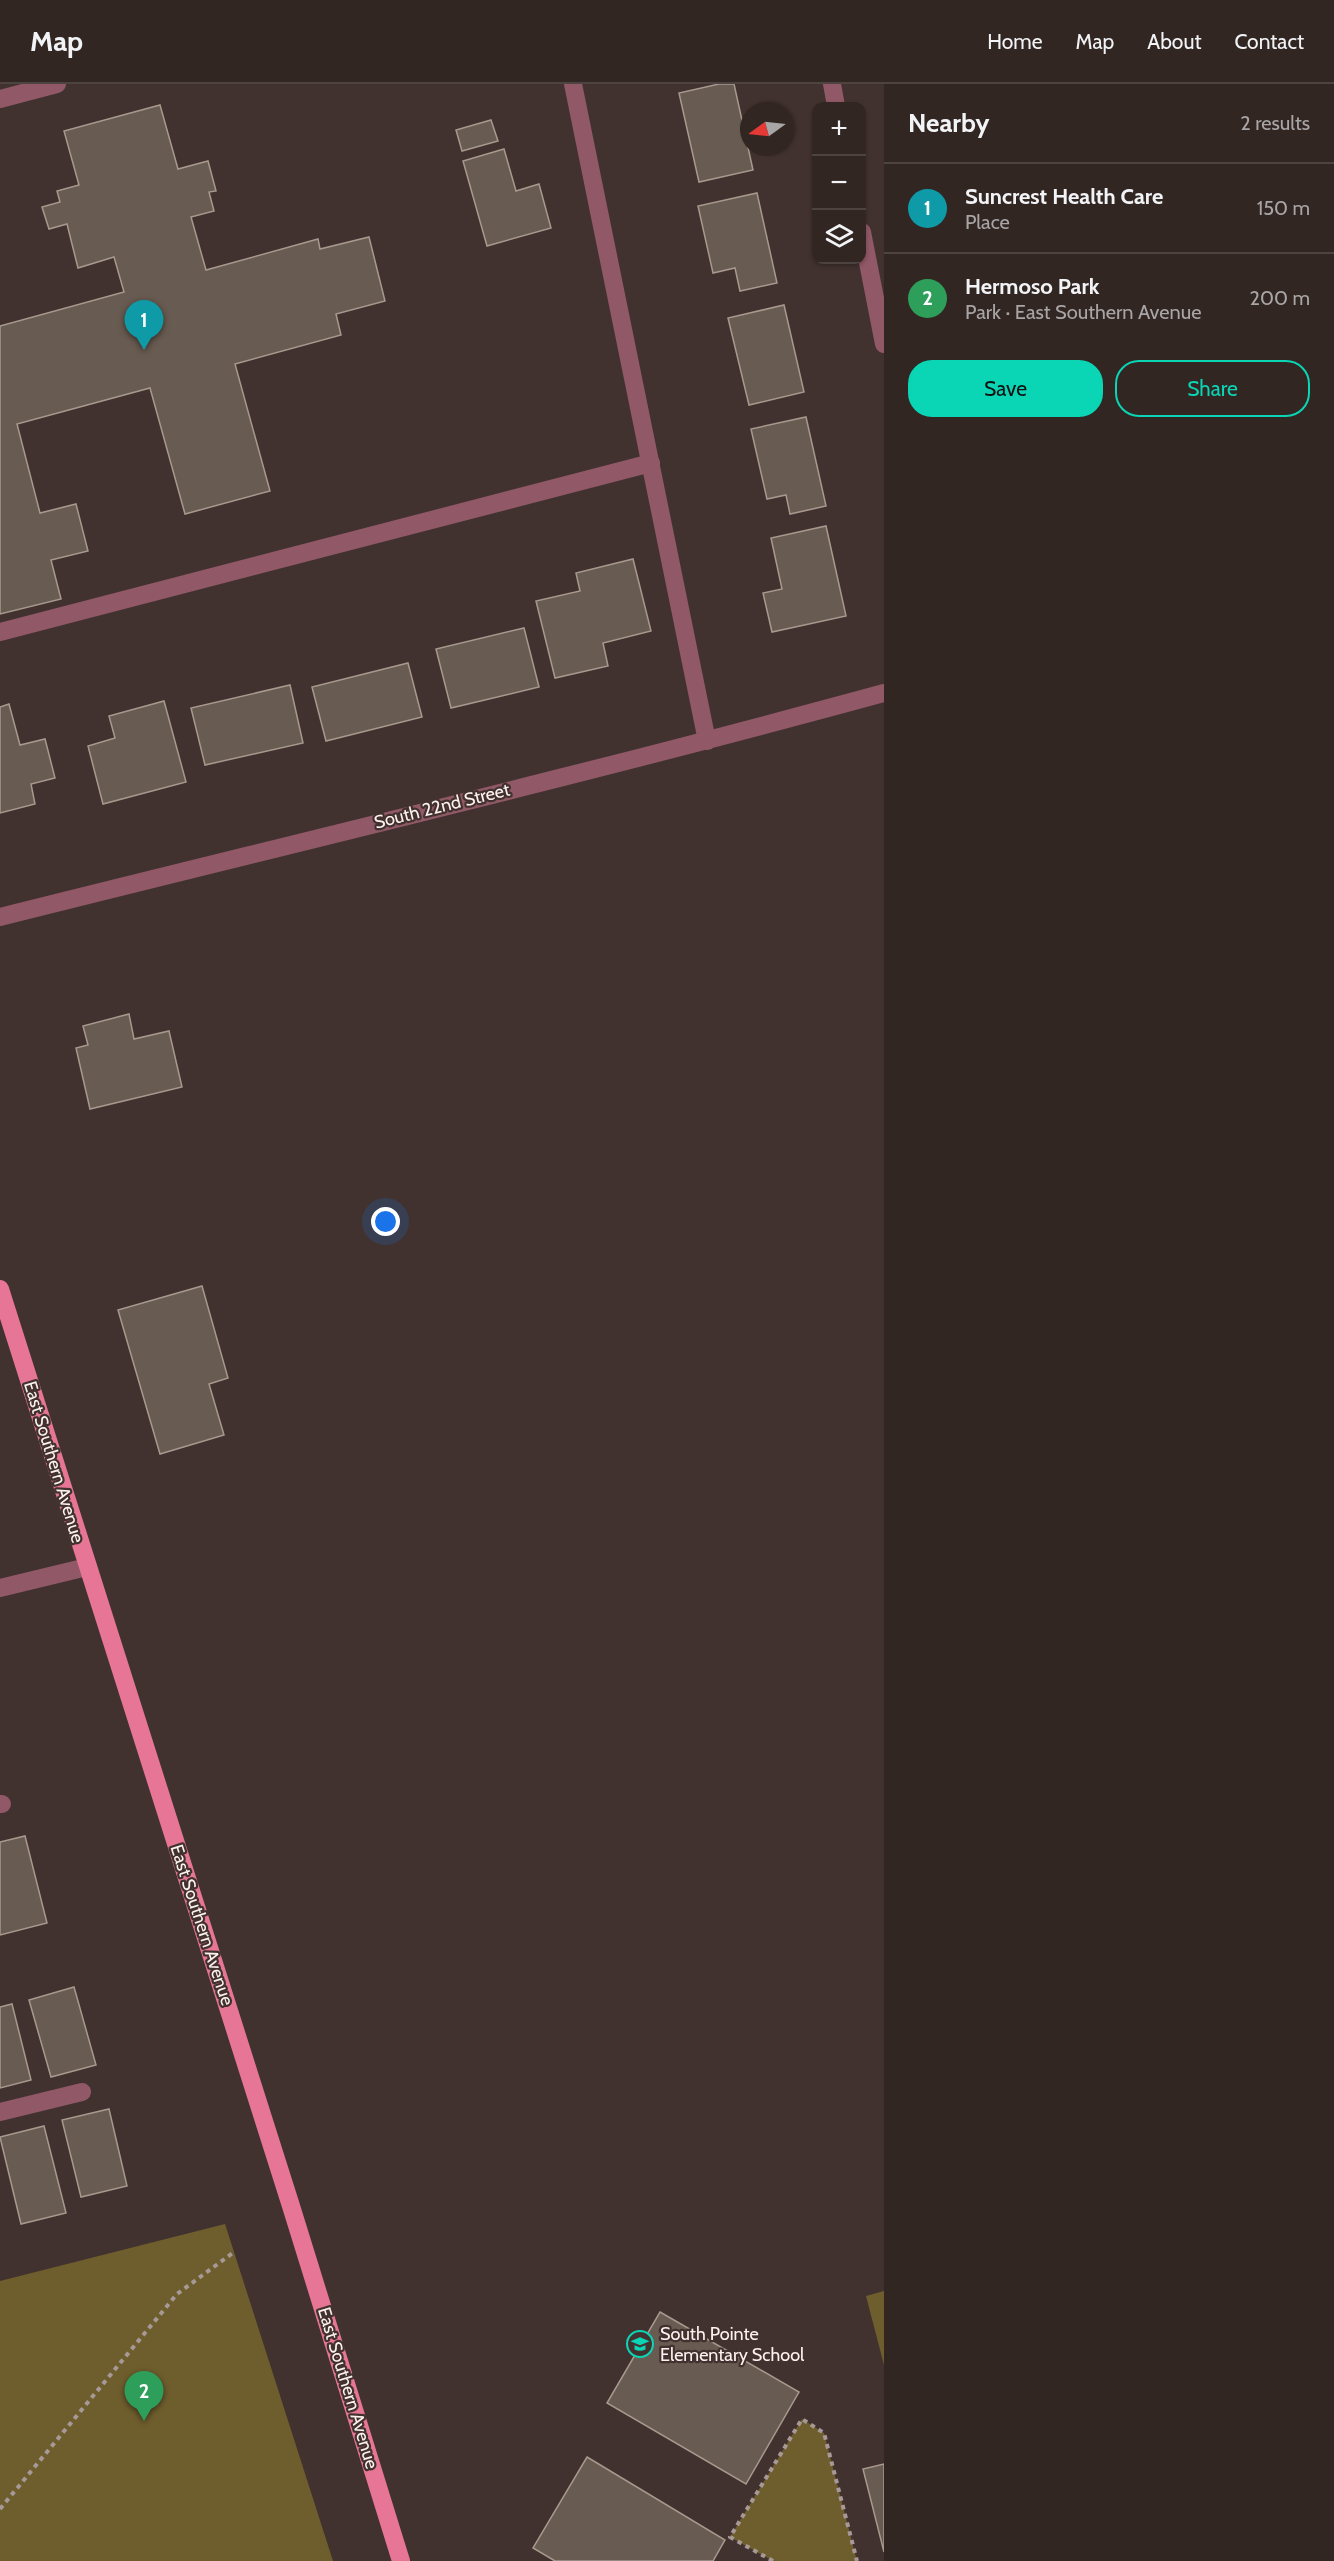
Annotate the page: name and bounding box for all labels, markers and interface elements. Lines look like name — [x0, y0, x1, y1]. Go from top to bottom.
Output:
text: Map — [30, 24, 83, 58]
text: Home — [987, 29, 1043, 54]
text: Map — [1076, 29, 1114, 54]
text: About — [1147, 29, 1201, 54]
text: Contact — [1234, 29, 1304, 54]
north arrow — [740, 102, 794, 156]
map controls — [812, 102, 866, 264]
button: + — [812, 102, 866, 156]
text: Nearby — [908, 107, 989, 139]
text: 2 results — [1240, 111, 1310, 135]
button: − — [812, 156, 866, 210]
text: Suncrest Health Care — [965, 183, 1163, 210]
text: 1 — [924, 196, 931, 220]
text: 150 m — [1257, 196, 1310, 220]
button: layers — [812, 210, 866, 264]
text: Place — [965, 210, 1010, 234]
text: Hermoso Park — [965, 273, 1100, 300]
text: 2 — [922, 286, 933, 310]
text: 200 m — [1250, 286, 1310, 310]
pin: 1 — [124, 300, 164, 350]
text: Park · East Southern Avenue — [965, 300, 1201, 324]
button: Save — [908, 360, 1103, 417]
button: Share — [1115, 360, 1310, 417]
street label: South 22nd Street — [372, 779, 512, 833]
your location — [371, 1207, 400, 1236]
street label: East Southern Avenue — [19, 1378, 89, 1546]
street label: East Southern Avenue — [166, 1842, 238, 2008]
street label: East Southern Avenue — [313, 2304, 383, 2472]
place label: South Pointe Elementary School — [660, 2323, 805, 2366]
school or university icon: South Pointe Elementary School — [625, 2329, 655, 2359]
pin: 2 — [124, 2372, 164, 2421]

